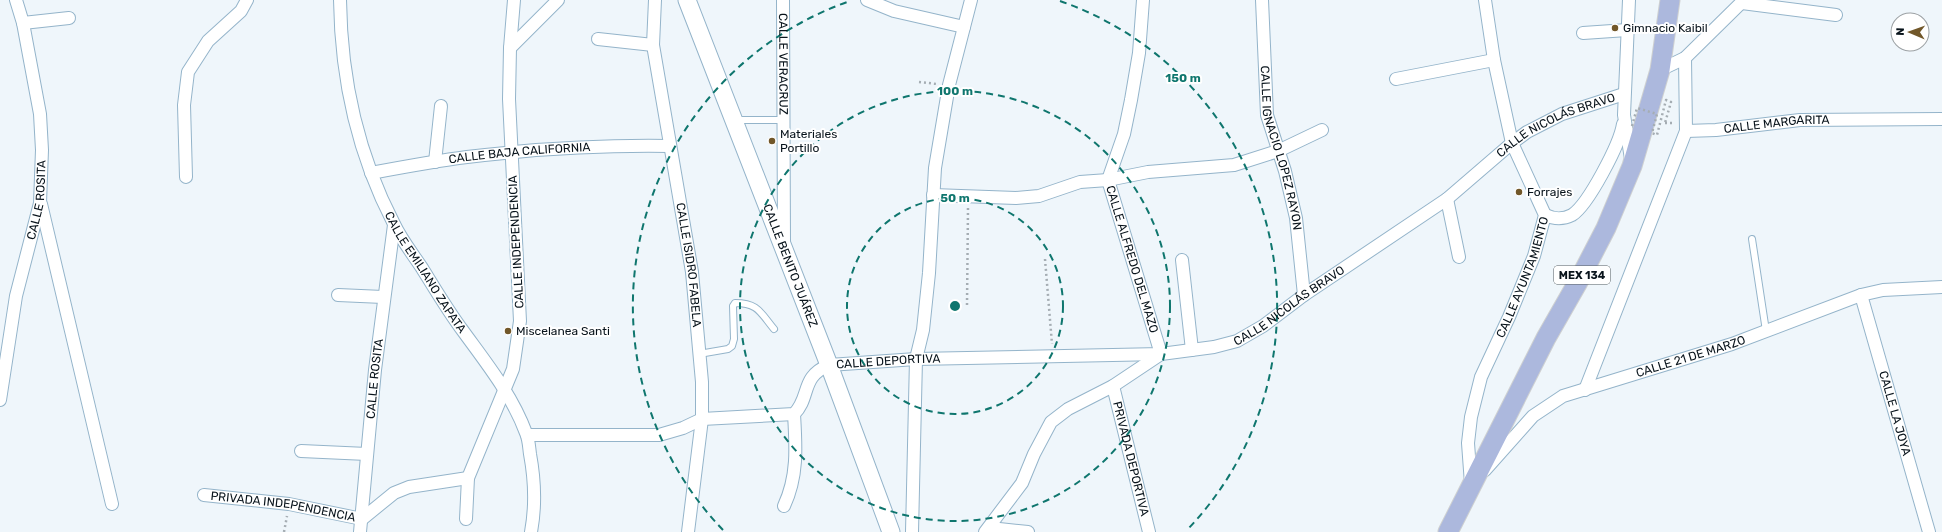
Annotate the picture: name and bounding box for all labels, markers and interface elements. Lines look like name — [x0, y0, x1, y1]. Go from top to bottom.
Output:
north arrow — [1890, 12, 1930, 52]
street label: CALLE VERACRUZ — [776, 13, 790, 115]
place label: Gimnacio Kaibil — [1623, 21, 1708, 35]
marker: Gimnacio Kaibil — [1610, 23, 1620, 33]
text: N — [1894, 27, 1907, 36]
street label: CALLE IGNACIO LOPEZ RAYON — [1258, 65, 1304, 231]
text: 150 m — [1165, 71, 1201, 85]
text: 100 m — [937, 84, 973, 98]
street label: CALLE NICOLÁS BRAVO — [1494, 90, 1617, 160]
street label: CALLE MARGARITA — [1723, 113, 1830, 136]
place label: Materiales Portillo — [780, 127, 837, 155]
marker: Materiales Portillo — [767, 136, 777, 146]
street label: CALLE BAJA CALIFORNIA — [448, 140, 591, 166]
street label: CALLE ROSITA — [24, 160, 49, 241]
street label: CALLE INDEPENDENCIA — [506, 175, 526, 309]
street label: CALLE ALFREDO DEL MAZO — [1103, 184, 1161, 335]
place label: Forrajes — [1527, 185, 1572, 199]
marker: Forrajes — [1514, 187, 1524, 197]
text: 50 m — [940, 191, 970, 205]
street label: CALLE ISIDRO FABELA — [673, 202, 704, 328]
street label: CALLE BENITO JUÁREZ — [760, 202, 821, 329]
street label: CALLE EMILIANO ZAPATA — [382, 209, 469, 336]
street label: CALLE AYUNTAMIENTO — [1493, 215, 1551, 340]
street label: CALLE NICOLÁS BRAVO — [1231, 263, 1347, 349]
road number: MEX 134 — [1554, 266, 1610, 284]
centre of rings — [948, 299, 962, 313]
place label: Miscelanea Santi — [516, 324, 610, 338]
marker: Miscelanea Santi — [503, 326, 513, 336]
street label: CALLE 21 DE MARZO — [1634, 333, 1748, 380]
street label: CALLE ROSITA — [364, 338, 386, 419]
street label: CALLE DEPORTIVA — [836, 352, 941, 371]
street label: CALLE LA JOYA — [1876, 369, 1914, 457]
street label: PRIVADA DEPORTIVA — [1110, 400, 1152, 518]
street label: PRIVADA INDEPENDENCIA — [210, 489, 357, 525]

